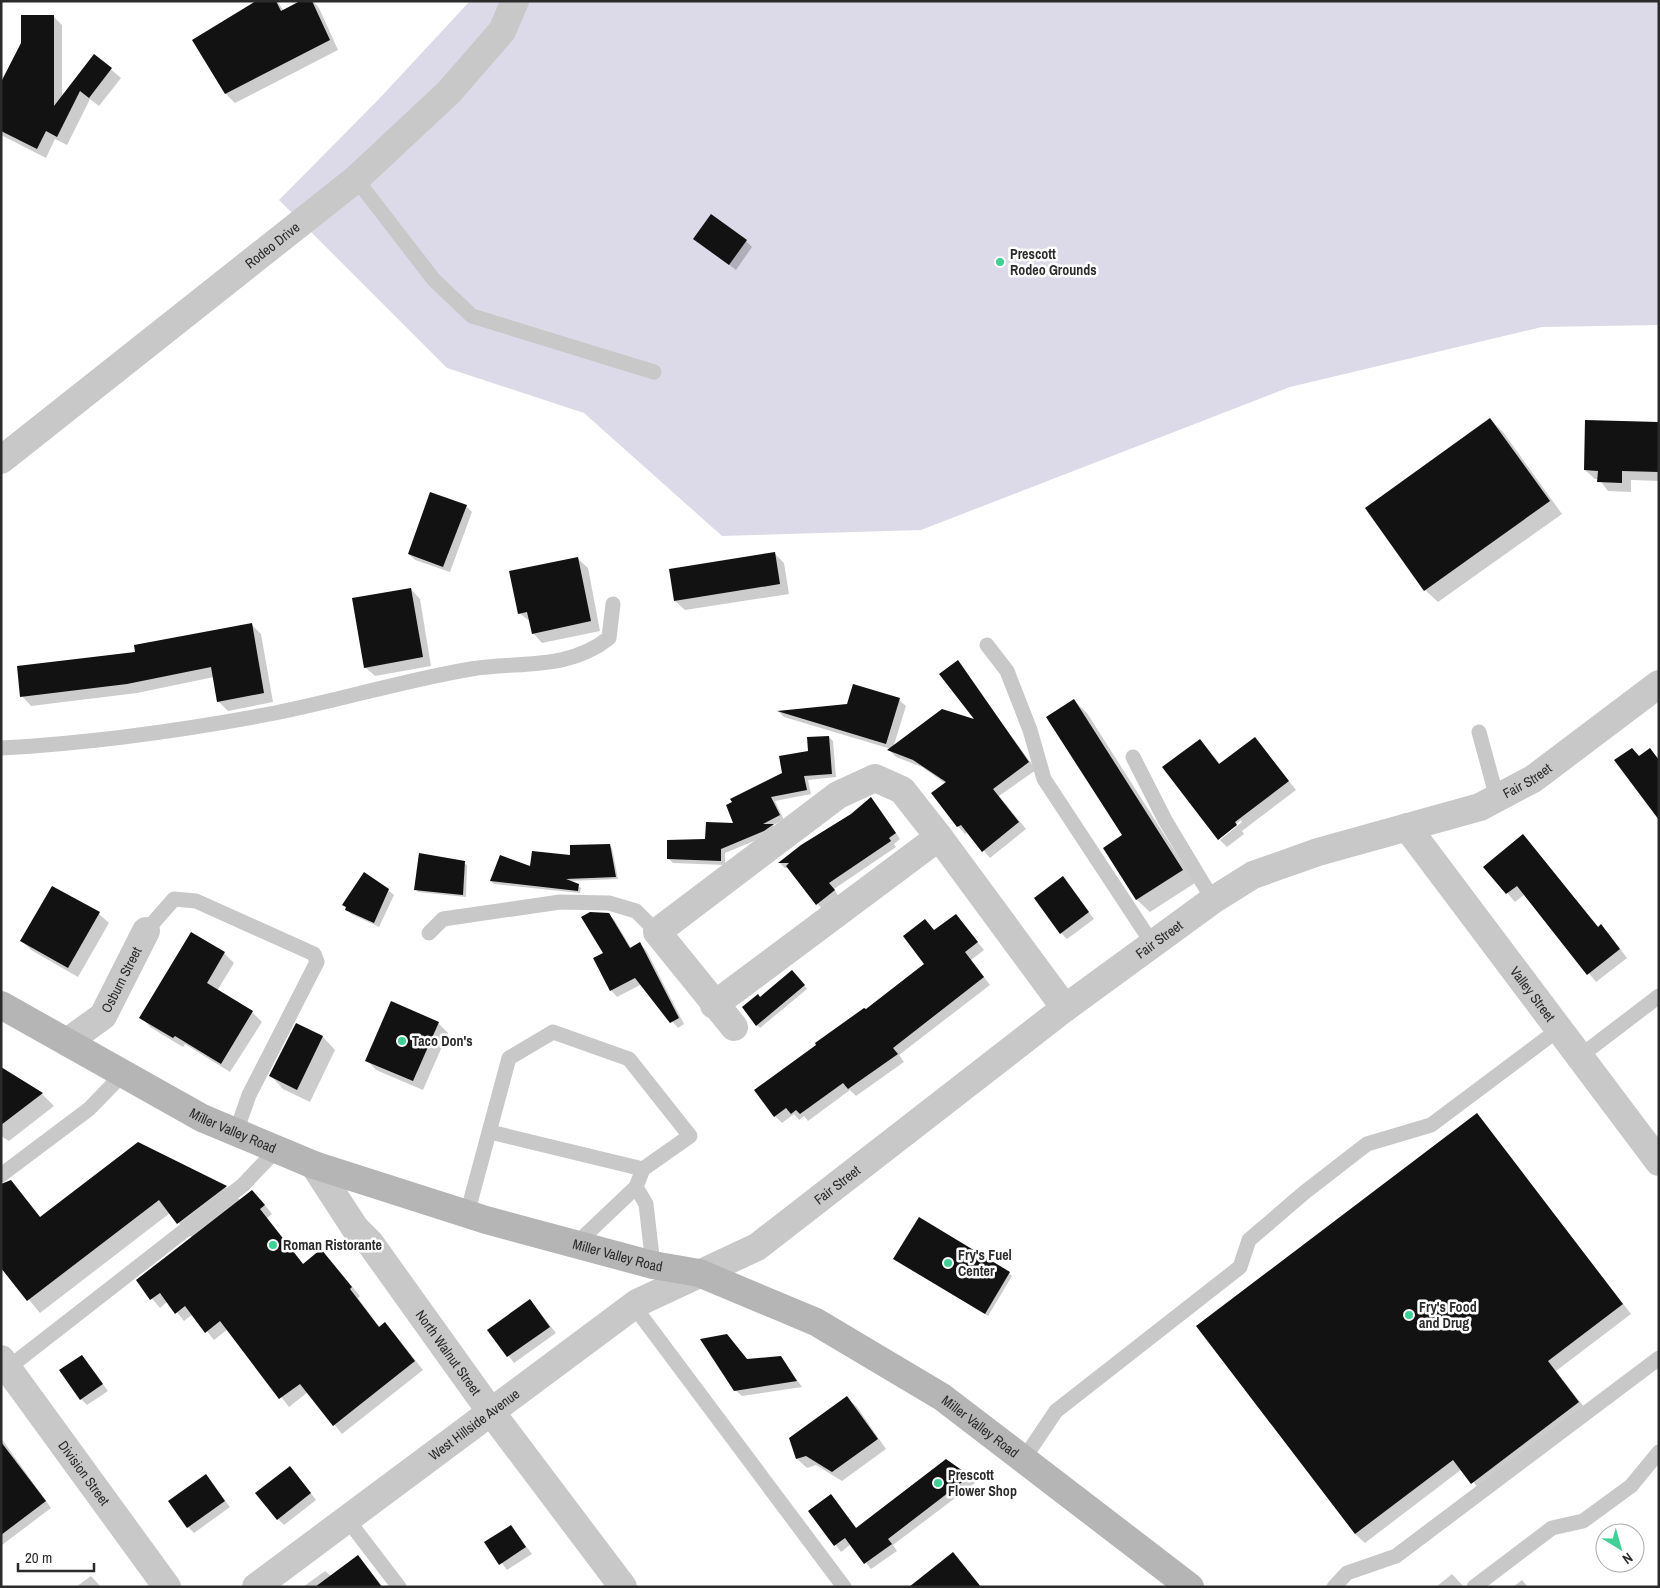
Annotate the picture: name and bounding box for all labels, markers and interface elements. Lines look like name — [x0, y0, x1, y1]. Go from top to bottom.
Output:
street label: Rodeo Drive — [241, 218, 303, 272]
place label: Prescott Rodeo Grounds — [1010, 245, 1097, 279]
marker: Prescott Rodeo Grounds — [994, 256, 1006, 268]
street label: Fair Street — [1500, 759, 1555, 802]
street label: Fair Street — [1132, 916, 1186, 962]
street label: Osburn Street — [97, 944, 146, 1016]
street label: Valley Street — [1506, 963, 1559, 1025]
place label: Taco Don's — [412, 1032, 473, 1050]
marker: Taco Don's — [396, 1035, 408, 1047]
street label: Miller Valley Road — [186, 1104, 279, 1157]
street label: Fair Street — [810, 1161, 864, 1208]
street label: Miller Valley Road — [571, 1235, 664, 1276]
place label: Roman Ristorante — [283, 1236, 382, 1254]
marker: Roman Ristorante — [267, 1239, 279, 1251]
place label: Fry's Fuel Center — [958, 1246, 1012, 1280]
marker: Fry's Fuel Center — [942, 1257, 954, 1269]
place label: Fry's Food and Drug — [1419, 1298, 1477, 1332]
street label: North Walnut Street — [412, 1306, 485, 1399]
marker: Fry's Food and Drug — [1403, 1309, 1415, 1321]
street label: West Hillside Avenue — [425, 1385, 523, 1464]
street label: Miller Valley Road — [938, 1391, 1022, 1462]
street label: Division Street — [54, 1437, 114, 1509]
place label: Prescott Flower Shop — [948, 1466, 1017, 1500]
marker: Prescott Flower Shop — [932, 1477, 944, 1489]
north arrow — [1595, 1523, 1645, 1573]
scale bar — [18, 1540, 94, 1572]
text: 20 m — [25, 1547, 52, 1568]
text: N — [1619, 1549, 1637, 1568]

